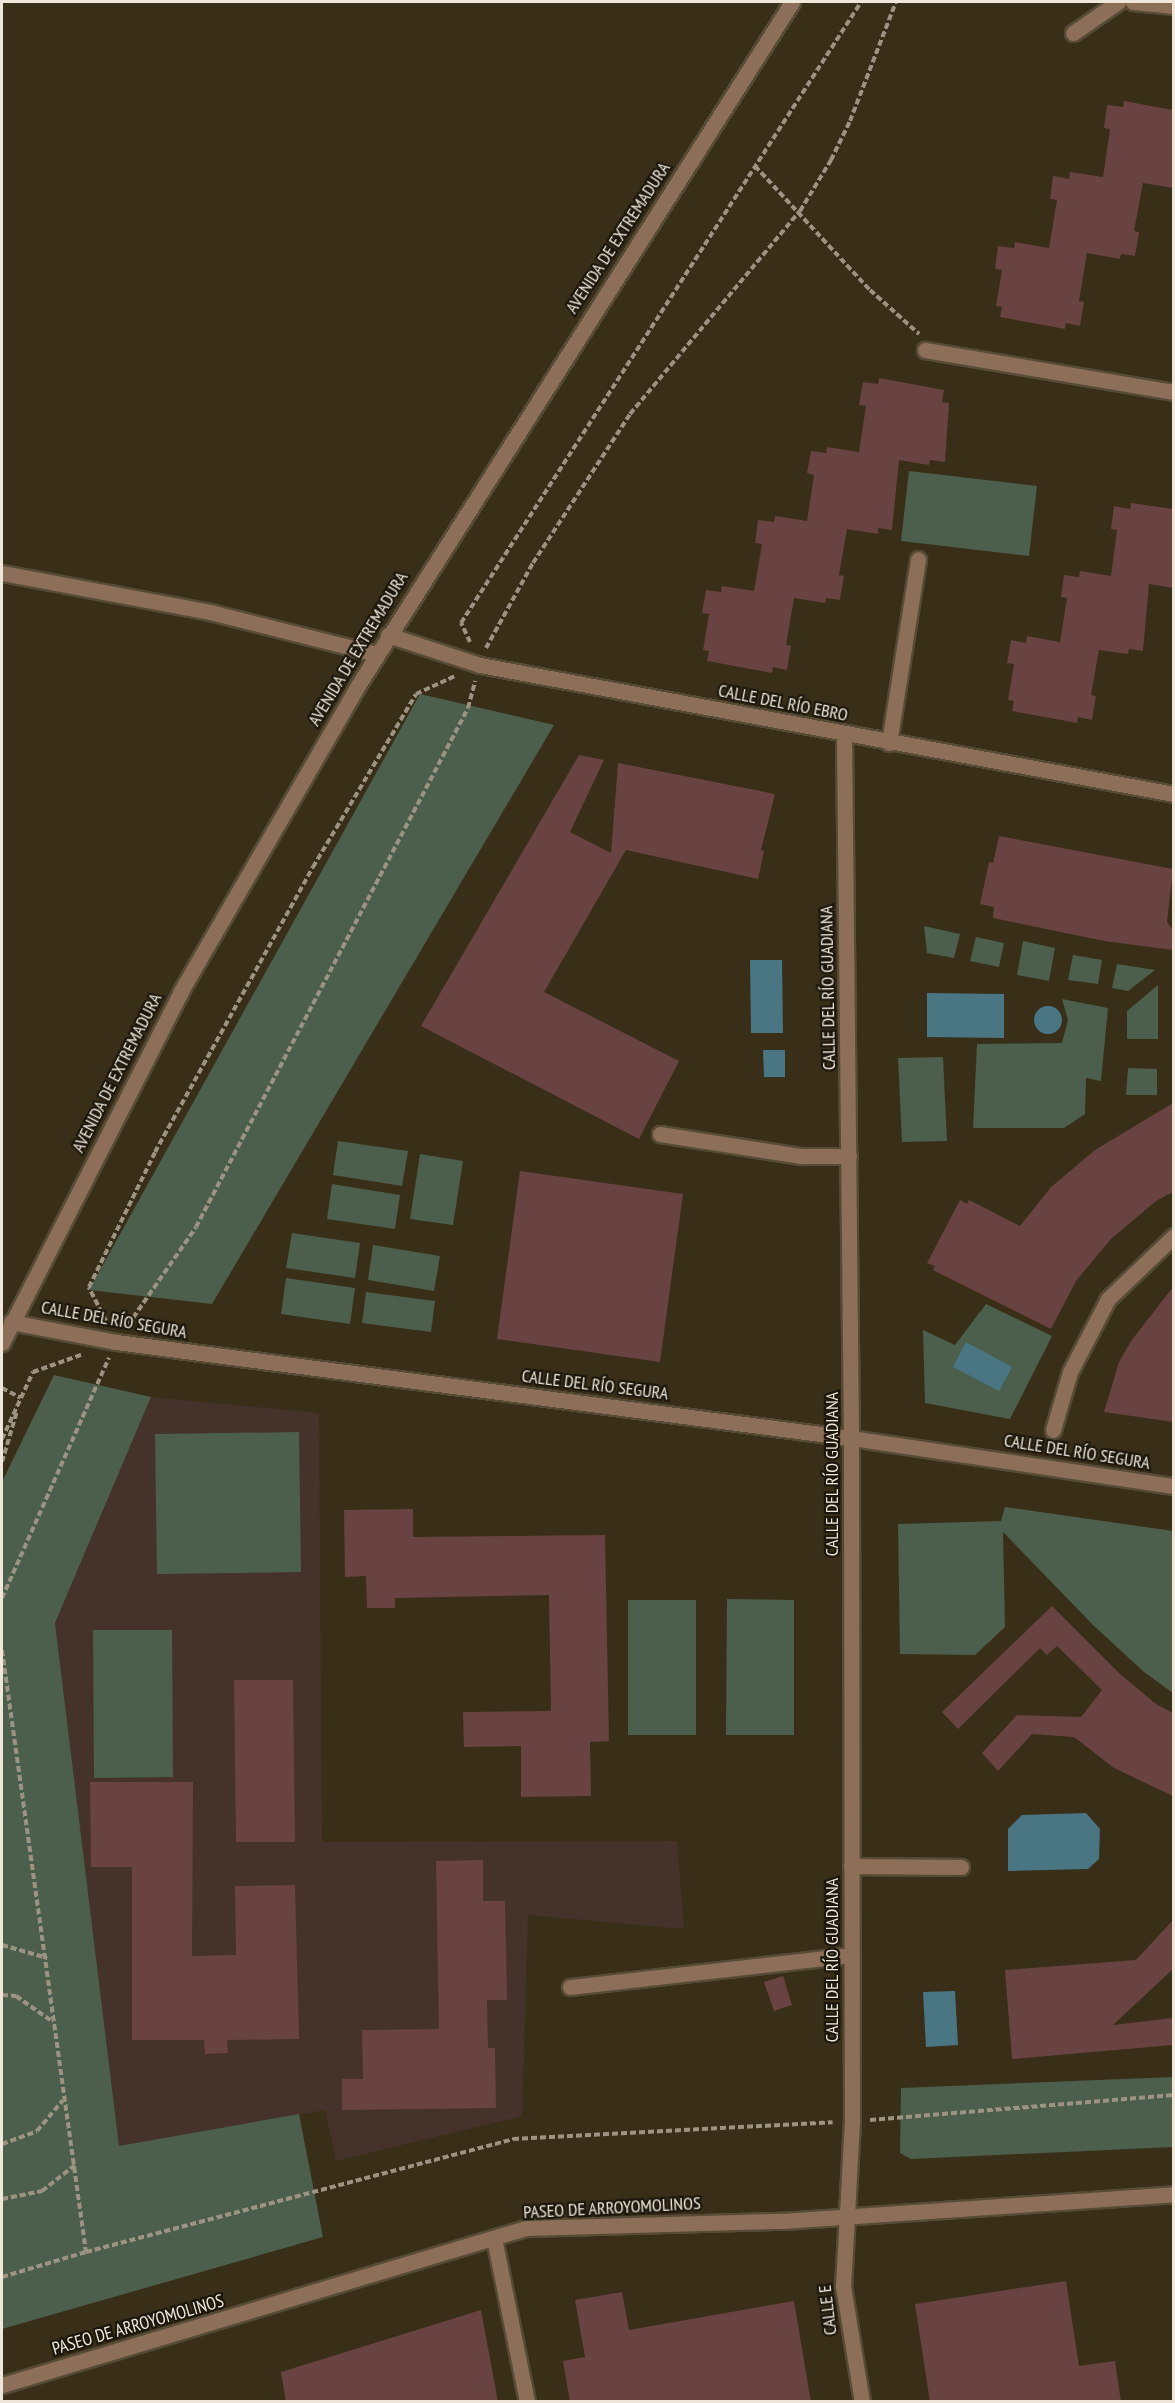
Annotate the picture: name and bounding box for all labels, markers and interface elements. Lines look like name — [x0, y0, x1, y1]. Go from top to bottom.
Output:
street label: AVENIDA DE EXTREMADURA — [561, 158, 675, 318]
street label: AVENIDA DE EXTREMADURA — [303, 568, 413, 730]
street label: CALLE DEL RÍO EBRO — [716, 680, 850, 726]
street label: CALLE DEL RÍO GUADIANA — [816, 905, 840, 1071]
street label: AVENIDA DE EXTREMADURA — [67, 990, 167, 1156]
street label: CALLE DEL RÍO SEGURA — [39, 1296, 189, 1344]
street label: CALLE DEL RÍO SEGURA — [520, 1365, 670, 1405]
street label: CALLE DEL RÍO GUADIANA — [821, 1392, 843, 1556]
street label: CALLE DEL RÍO SEGURA — [1002, 1430, 1152, 1474]
street label: CALLE DEL RÍO GUADIANA — [821, 1878, 843, 2042]
street label: PASEO DE ARROYOMOLINOS — [523, 2193, 701, 2223]
street label: CALLE E — [814, 2284, 842, 2336]
street label: PASEO DE ARROYOMOLINOS — [49, 2290, 227, 2360]

